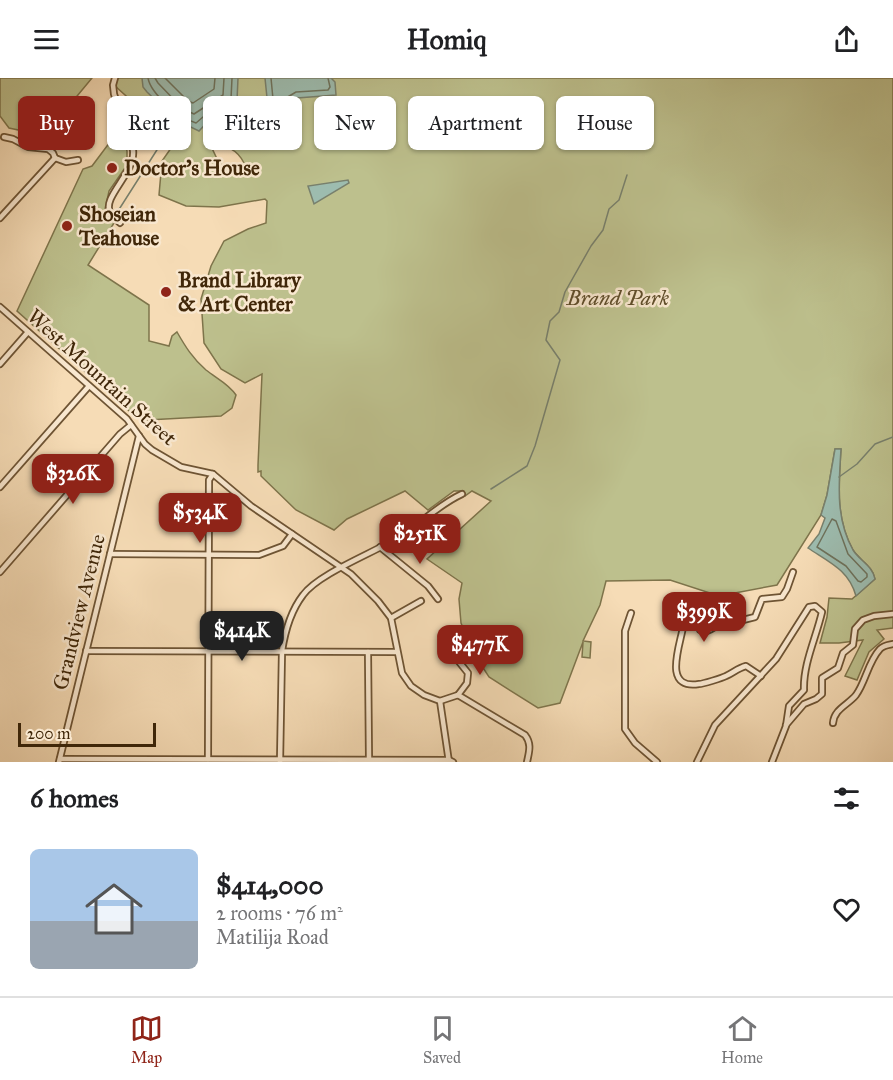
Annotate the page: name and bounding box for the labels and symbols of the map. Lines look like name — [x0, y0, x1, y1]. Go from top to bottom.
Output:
place label: Doctor's House — [124, 155, 260, 181]
marker: Doctor's House — [105, 161, 119, 175]
place label: Shoseian Teahouse — [78, 201, 159, 251]
marker: Shoseian Teahouse — [60, 219, 74, 233]
place label: Brand Library & Art Center — [178, 267, 302, 317]
marker: Brand Library & Art Center — [159, 285, 173, 299]
park label: Brand Park — [566, 285, 670, 311]
street label: West Mountain Street — [22, 303, 183, 451]
pin: $326K — [31, 454, 115, 505]
pin: $534K — [158, 493, 242, 544]
pin: $251K — [378, 514, 462, 565]
street label: Grandview Avenue — [47, 531, 111, 693]
pin: $399K — [662, 592, 746, 643]
pin: $414K — [200, 611, 284, 662]
pin: $477K — [438, 625, 522, 676]
scale bar — [18, 720, 156, 748]

